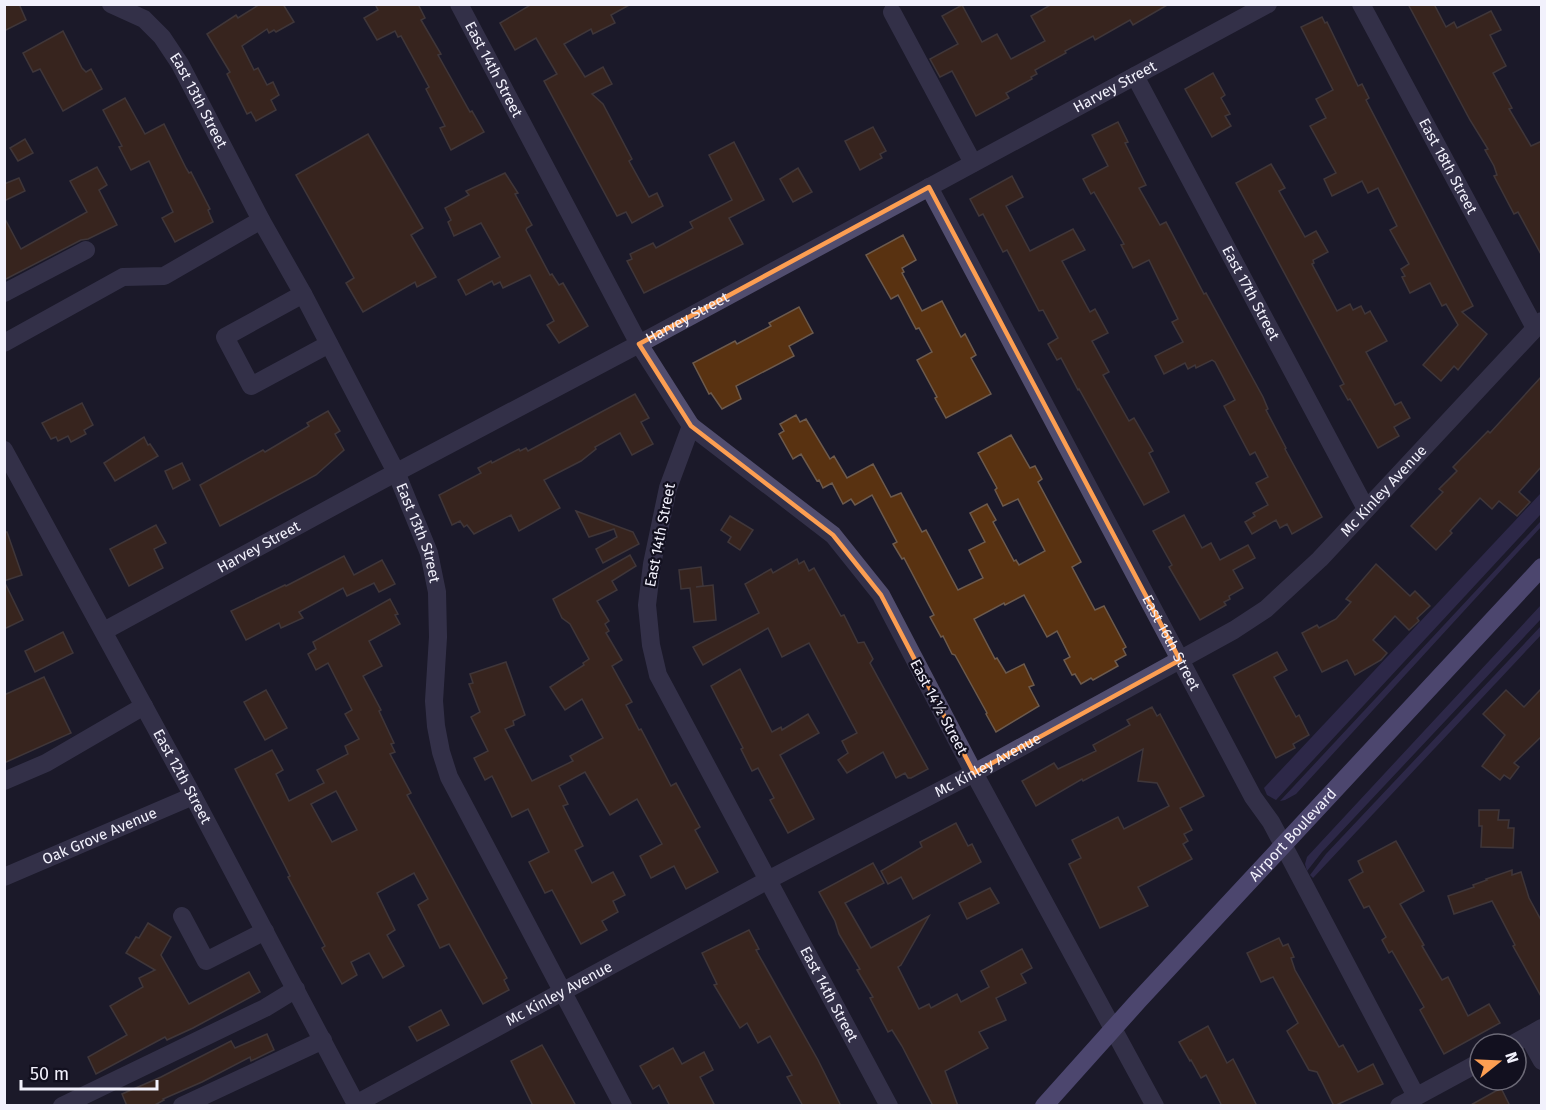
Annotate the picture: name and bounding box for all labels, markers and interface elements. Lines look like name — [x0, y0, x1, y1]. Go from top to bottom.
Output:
street label: East 14th Street — [461, 18, 527, 121]
street label: East 13th Street — [166, 49, 231, 152]
street label: Harvey Street — [1070, 57, 1160, 117]
street label: East 18th Street — [1415, 115, 1481, 218]
street label: East 17th Street — [1218, 243, 1284, 344]
street label: Harvey Street — [643, 288, 732, 348]
street label: Mc Kinley Avenue — [1337, 441, 1431, 540]
street label: East 13th Street — [392, 480, 444, 585]
street label: East 14th Street — [641, 481, 679, 589]
street label: Harvey Street — [214, 517, 304, 577]
street label: East 16th Street — [1138, 592, 1204, 694]
street label: East 14½ Street — [906, 656, 972, 758]
street label: East 12th Street — [149, 726, 215, 828]
street label: Mc Kinley Avenue — [931, 729, 1044, 801]
street label: Airport Boulevard — [1245, 785, 1340, 885]
street label: Oak Grove Avenue — [40, 804, 160, 869]
street label: East 14th Street — [796, 943, 862, 1046]
street label: Mc Kinley Avenue — [503, 957, 615, 1030]
north arrow — [1468, 1032, 1528, 1092]
text: N — [1501, 1050, 1522, 1065]
scale bar — [21, 1053, 158, 1091]
text: 50 m — [30, 1063, 69, 1085]

